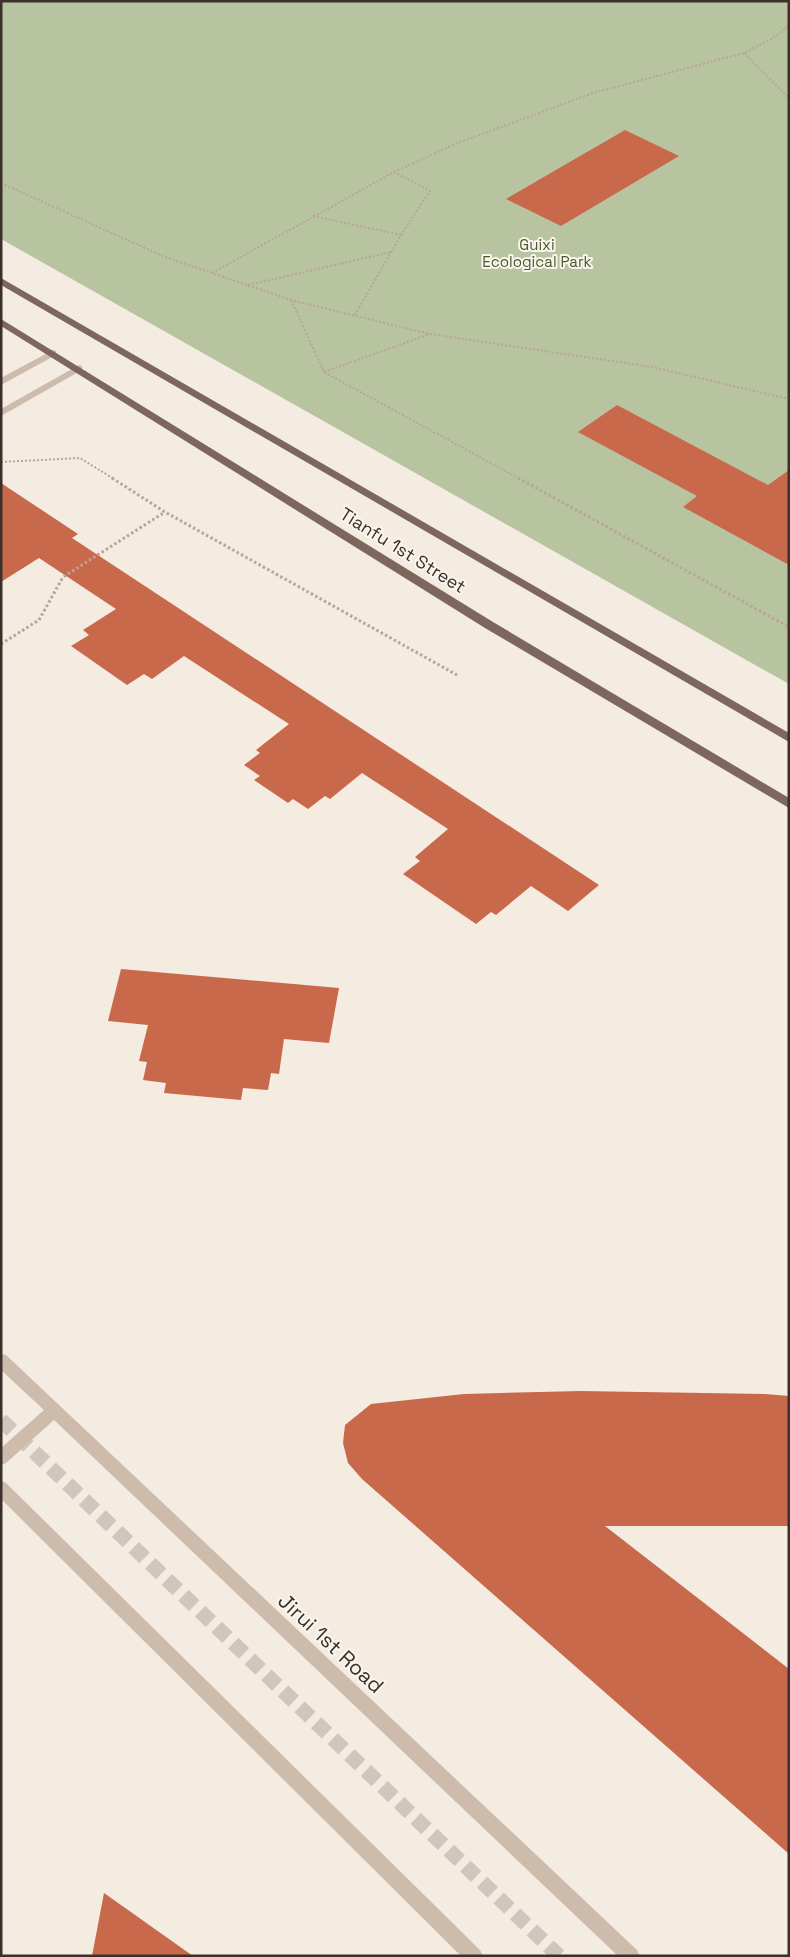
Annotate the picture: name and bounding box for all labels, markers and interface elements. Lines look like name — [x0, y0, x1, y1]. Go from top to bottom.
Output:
park label: Guixi Ecological Park — [482, 235, 592, 271]
street label: Tianfu 1st Street — [336, 502, 470, 598]
street label: Jirui 1st Road — [272, 1587, 390, 1699]

